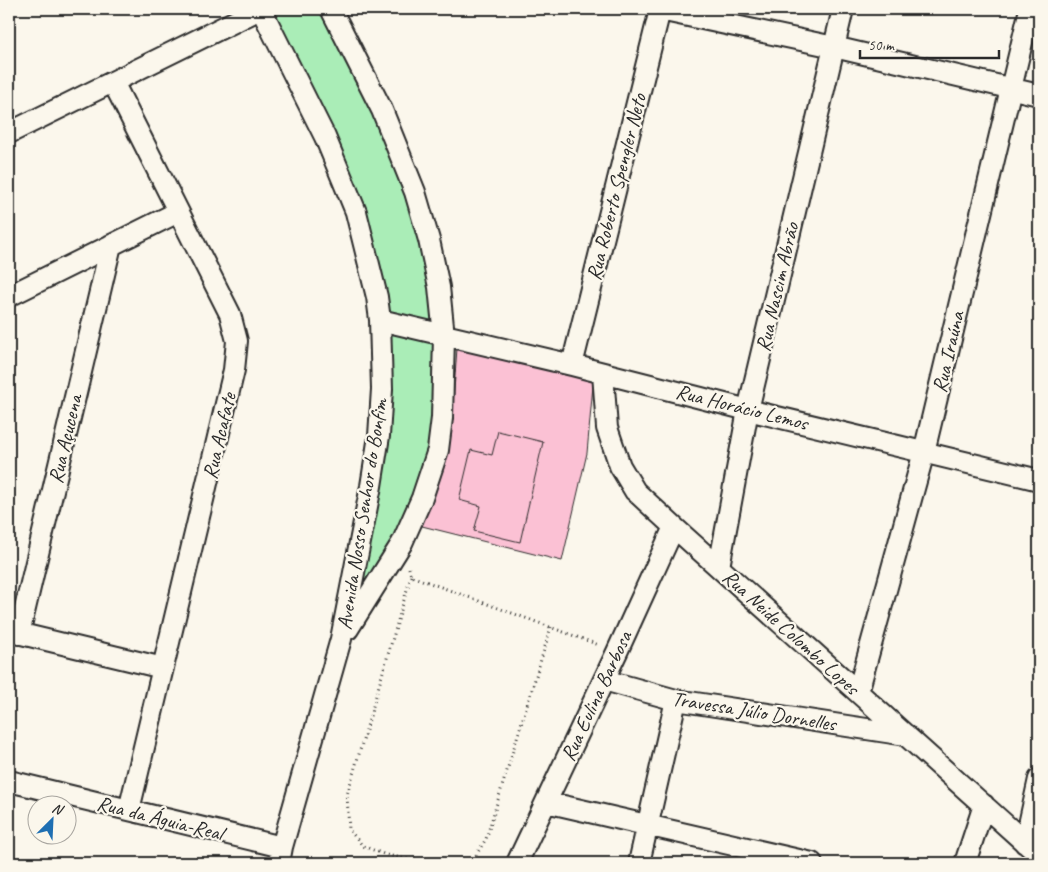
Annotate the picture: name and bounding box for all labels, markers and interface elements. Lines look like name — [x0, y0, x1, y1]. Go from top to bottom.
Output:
scale bar — [860, 28, 999, 60]
text: 50 m — [868, 36, 895, 55]
street label: Rua Roberto Spengler Neto — [580, 89, 652, 283]
street label: Rua Nascim Abrão — [750, 218, 805, 354]
street label: Rua Iraúna — [926, 307, 970, 395]
street label: Rua Horácio Lemos — [673, 378, 812, 436]
street label: Rua Acafate — [196, 389, 242, 482]
street label: Rua Açucena — [42, 390, 88, 486]
street label: Avenida Nosso Senhor do Bonfim — [331, 395, 393, 631]
street label: Rua Neide Colombo Lopes — [717, 564, 866, 701]
street label: Rua Eulina Barbosa — [555, 625, 638, 765]
street label: Travessa Júlio Dornelles — [670, 685, 839, 737]
street label: Rua da Águia-Real — [94, 790, 229, 847]
north arrow — [28, 794, 78, 844]
text: N — [50, 799, 67, 819]

